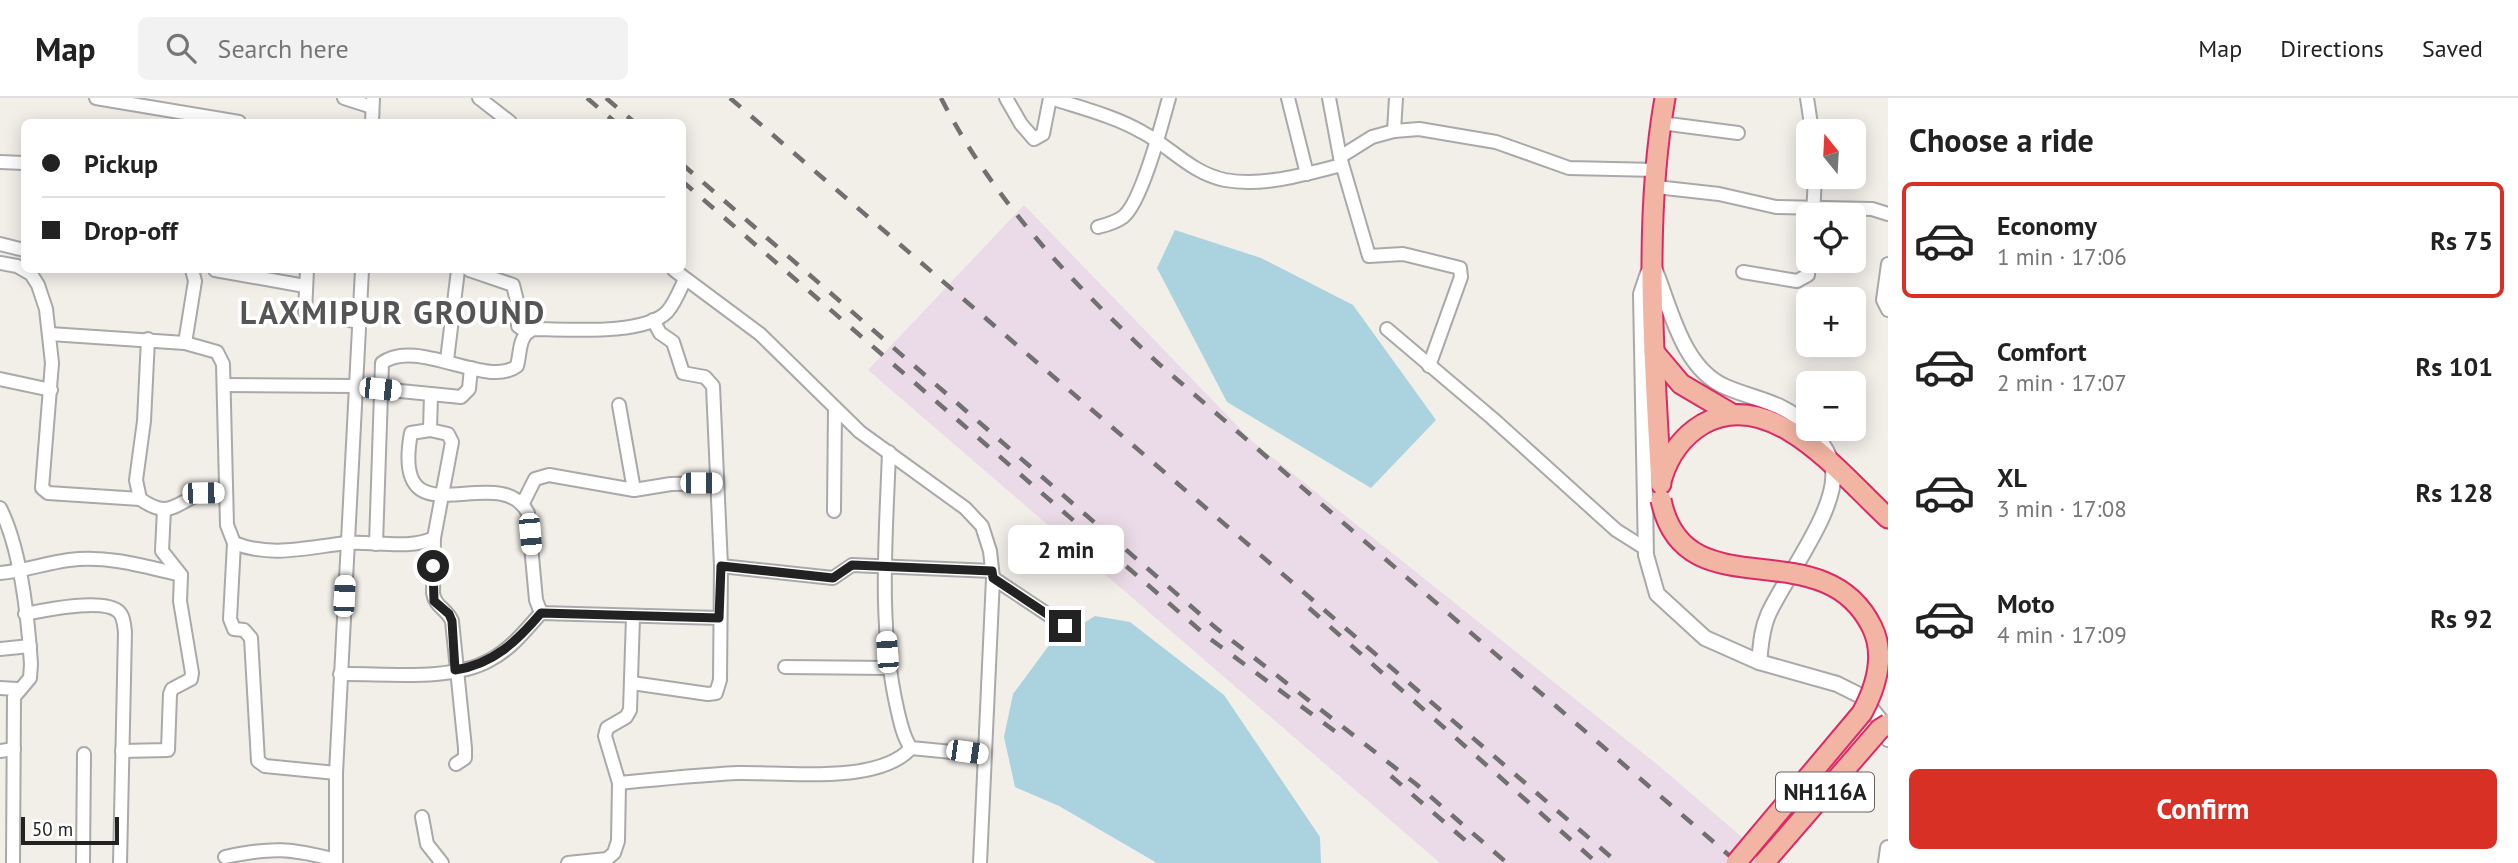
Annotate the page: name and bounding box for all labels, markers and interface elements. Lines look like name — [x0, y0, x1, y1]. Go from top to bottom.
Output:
search box — [138, 17, 628, 80]
text: Map — [35, 27, 96, 70]
icon: search — [162, 29, 200, 67]
text: Search here — [218, 32, 349, 65]
text: Map — [2198, 33, 2242, 64]
text: Directions — [2280, 33, 2384, 64]
text: Saved — [2422, 33, 2483, 64]
north arrow — [1796, 119, 1866, 189]
map controls — [1796, 119, 1866, 441]
text: Choose a ride — [1909, 119, 2094, 161]
text: Pickup — [84, 147, 158, 180]
button: locate — [1796, 203, 1866, 273]
icon: car — [1913, 209, 1976, 272]
text: Economy — [1997, 209, 2097, 242]
text: Drop-off — [84, 214, 178, 247]
text: Rs 75 — [2430, 224, 2493, 257]
text: 1 min · 17:06 — [1997, 242, 2127, 271]
button: + — [1796, 287, 1866, 357]
district label: LAXMIPUR GROUND — [240, 291, 546, 333]
icon: car — [1913, 335, 1976, 398]
text: Comfort — [1997, 335, 2087, 368]
text: Rs 101 — [2416, 350, 2493, 383]
text: 2 min · 17:07 — [1997, 368, 2127, 397]
button: − — [1796, 371, 1866, 441]
car — [359, 376, 402, 402]
icon: car — [1913, 461, 1976, 524]
text: XL — [1997, 461, 2027, 494]
car — [681, 473, 723, 494]
text: Rs 128 — [2416, 476, 2493, 509]
car — [182, 482, 225, 504]
text: 3 min · 17:08 — [1997, 494, 2127, 523]
car — [518, 512, 543, 556]
callout: 2 min — [1007, 524, 1123, 574]
text: 2 min — [1038, 535, 1094, 564]
route start — [417, 550, 449, 582]
car — [333, 574, 356, 618]
icon: car — [1913, 587, 1976, 650]
text: Moto — [1997, 587, 2055, 620]
text: Rs 92 — [2430, 602, 2493, 635]
route end — [1049, 610, 1081, 642]
text: 4 min · 17:09 — [1997, 620, 2127, 649]
car — [876, 630, 899, 674]
car — [945, 739, 990, 765]
button: Confirm — [1909, 769, 2497, 849]
road number: NH116A — [1776, 772, 1874, 812]
scale bar — [21, 814, 119, 846]
text: 50 m — [32, 817, 73, 841]

